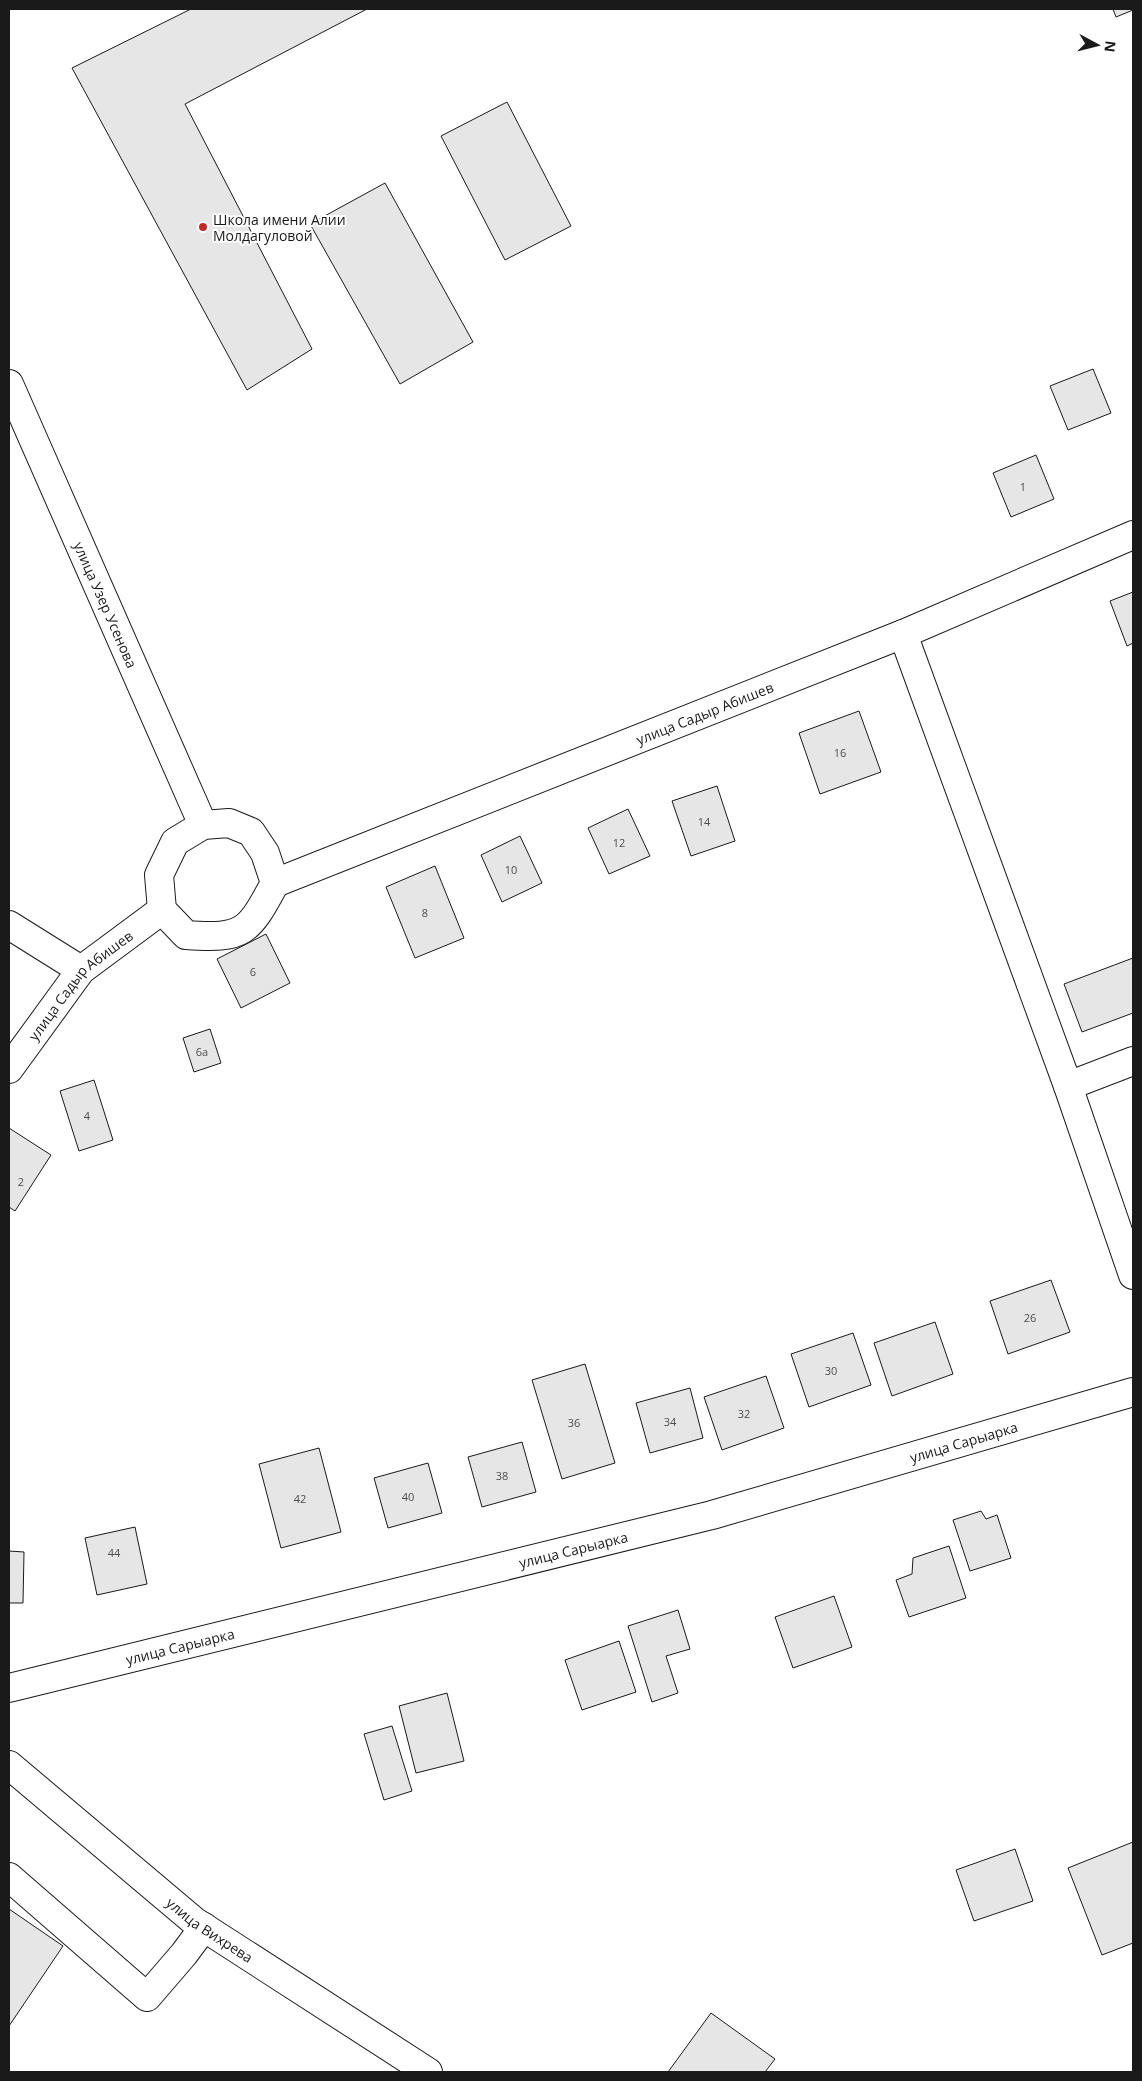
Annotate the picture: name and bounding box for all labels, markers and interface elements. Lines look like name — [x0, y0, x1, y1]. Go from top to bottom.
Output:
north arrow — [1072, 20, 1122, 70]
text: N — [1100, 40, 1121, 53]
place label: Школа имени Алии Молдагуловой — [213, 210, 346, 245]
marker: Школа имени Алии Молдагуловой — [197, 221, 209, 233]
house number: 1 — [1020, 479, 1026, 494]
street label: улица Узер Усенова — [70, 539, 142, 671]
street label: улица Садыр Абишев — [633, 677, 776, 748]
house number: 16 — [834, 745, 846, 760]
house number: 14 — [698, 814, 711, 829]
house number: 12 — [613, 835, 625, 850]
house number: 10 — [505, 862, 517, 877]
house number: 8 — [422, 905, 428, 920]
street label: улица Садыр Абишев — [24, 926, 136, 1044]
house number: 6 — [250, 964, 256, 979]
house number: 6а — [196, 1044, 208, 1059]
house number: 4 — [84, 1108, 91, 1123]
house number: 2 — [18, 1174, 24, 1189]
house number: 26 — [1024, 1310, 1036, 1325]
house number: 30 — [825, 1363, 837, 1378]
house number: 32 — [738, 1406, 750, 1421]
house number: 34 — [664, 1414, 677, 1429]
house number: 36 — [568, 1415, 580, 1430]
street label: улица Сарыарка — [907, 1417, 1020, 1466]
house number: 38 — [496, 1468, 508, 1483]
house number: 40 — [402, 1489, 414, 1504]
house number: 42 — [294, 1491, 306, 1506]
street label: улица Сарыарка — [517, 1527, 630, 1572]
house number: 44 — [108, 1545, 121, 1560]
street label: улица Сарыарка — [124, 1623, 236, 1668]
street label: улица Вихрева — [163, 1893, 257, 1966]

